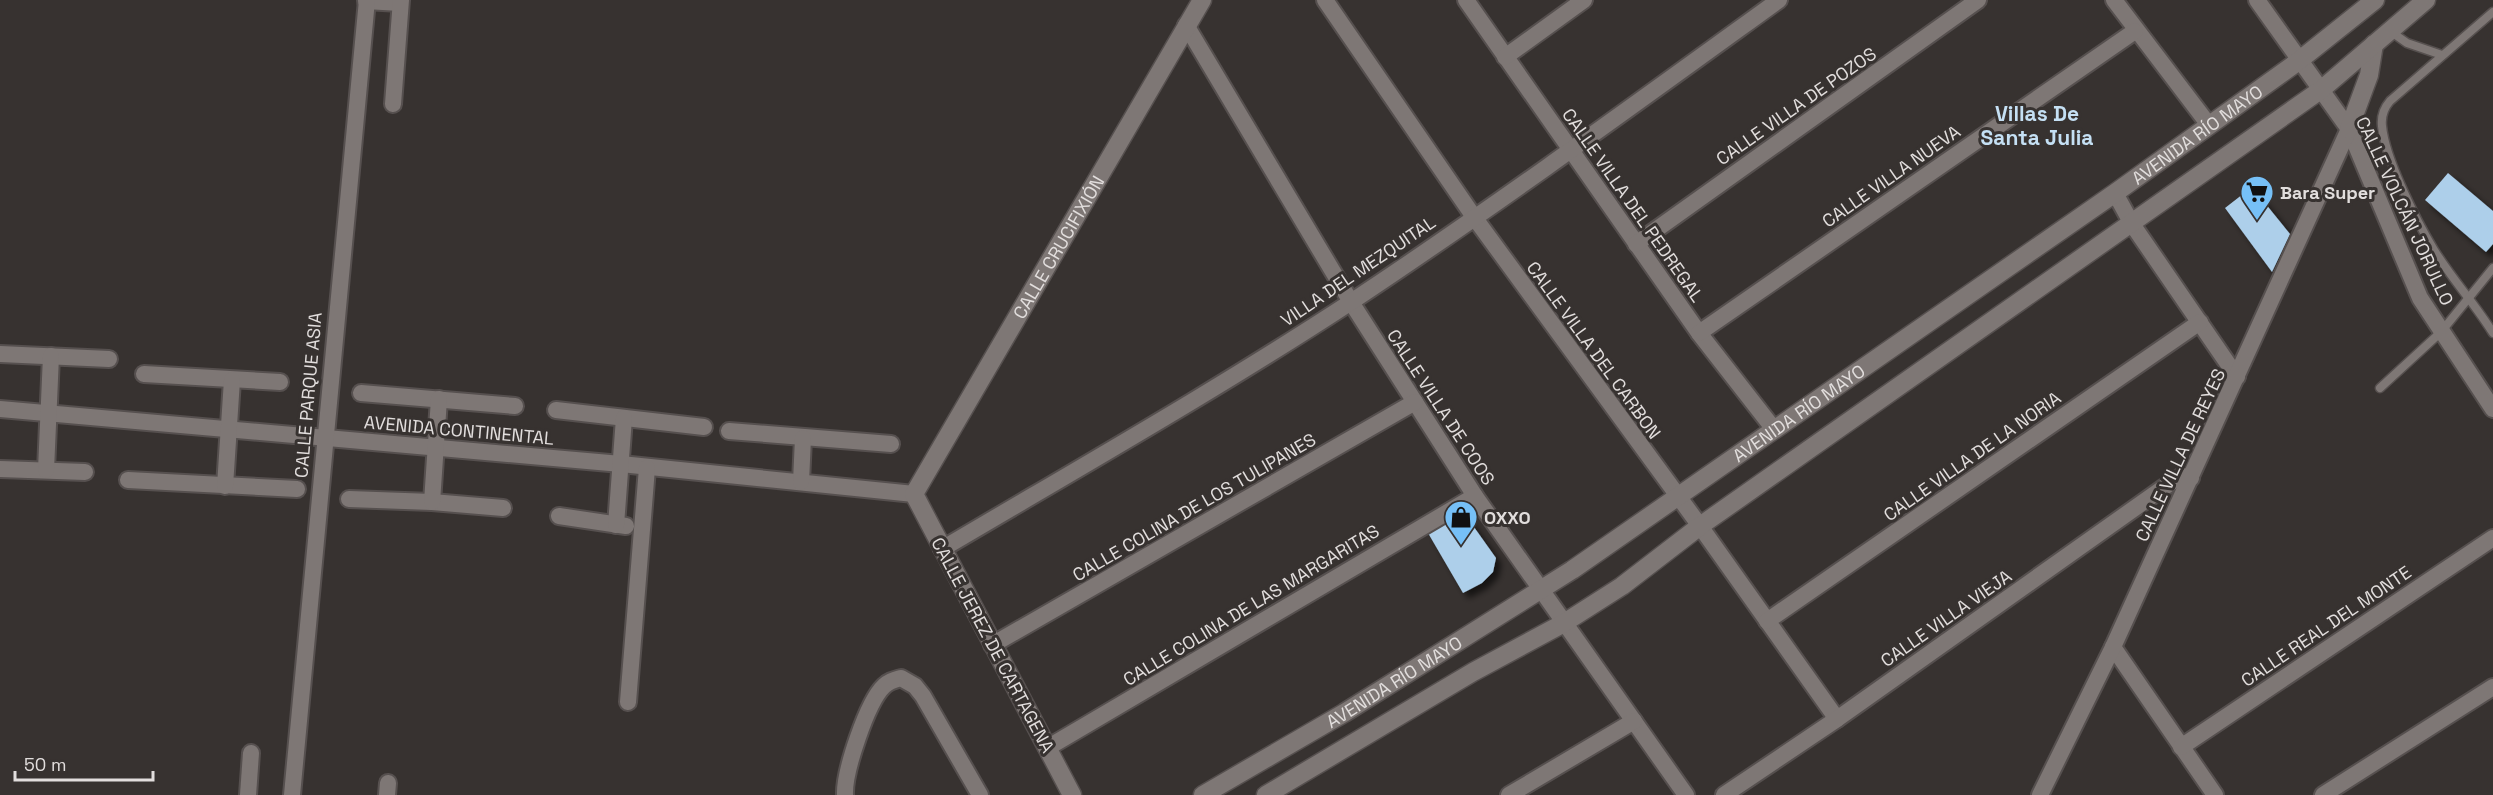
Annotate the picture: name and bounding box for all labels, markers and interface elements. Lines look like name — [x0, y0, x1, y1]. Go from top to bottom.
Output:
street label: CALLE VILLA DE POZOS — [1711, 42, 1881, 170]
street label: AVENIDA RÍO MAYO — [2127, 79, 2267, 189]
district label: Villas De Santa Julia — [1981, 100, 2093, 151]
street label: CALLE VILLA DEL PEDREGAL — [1557, 104, 1709, 306]
street label: CALLE VOLCÁN JORULLO — [2351, 113, 2459, 309]
street label: CALLE VILLA NUEVA — [1817, 120, 1965, 232]
street label: CALLE CRUCIFIXIÓN — [1007, 171, 1109, 323]
supermarket icon: Bara Super — [2239, 174, 2275, 221]
place label: Bara Super — [2280, 181, 2375, 204]
street label: VILLA DEL MEZQUITAL — [1276, 211, 1440, 331]
street label: CALLE VILLA DEL CARBON — [1522, 257, 1666, 443]
street label: CALLE PARQUE ASIA — [289, 311, 327, 479]
street label: CALLE VILLA DE COOS — [1382, 325, 1500, 489]
street label: AVENIDA RÍO MAYO — [1728, 359, 1869, 467]
street label: CALLE VILLA DE REYES — [2130, 365, 2230, 545]
street label: CALLE VILLA DE LA NORIA — [1879, 386, 2065, 526]
street label: AVENIDA CONTINENTAL — [363, 410, 555, 450]
street label: CALLE COLINA DE LOS TULIPANES — [1068, 428, 1320, 586]
shop icon: OXXO — [1443, 499, 1479, 546]
place label: OXXO — [1484, 506, 1531, 529]
street label: CALLE COLINA DE LAS MARGARITAS — [1119, 519, 1383, 691]
street label: CALLE JEREZ DE CARTAGENA — [926, 533, 1060, 757]
street label: CALLE REAL DEL MONTE — [2237, 560, 2415, 692]
street label: CALLE VILLA VIEJA — [1876, 564, 2016, 672]
street label: AVENIDA RÍO MAYO — [1322, 630, 1466, 733]
scale bar — [15, 744, 153, 782]
text: 50 m — [24, 753, 66, 776]

